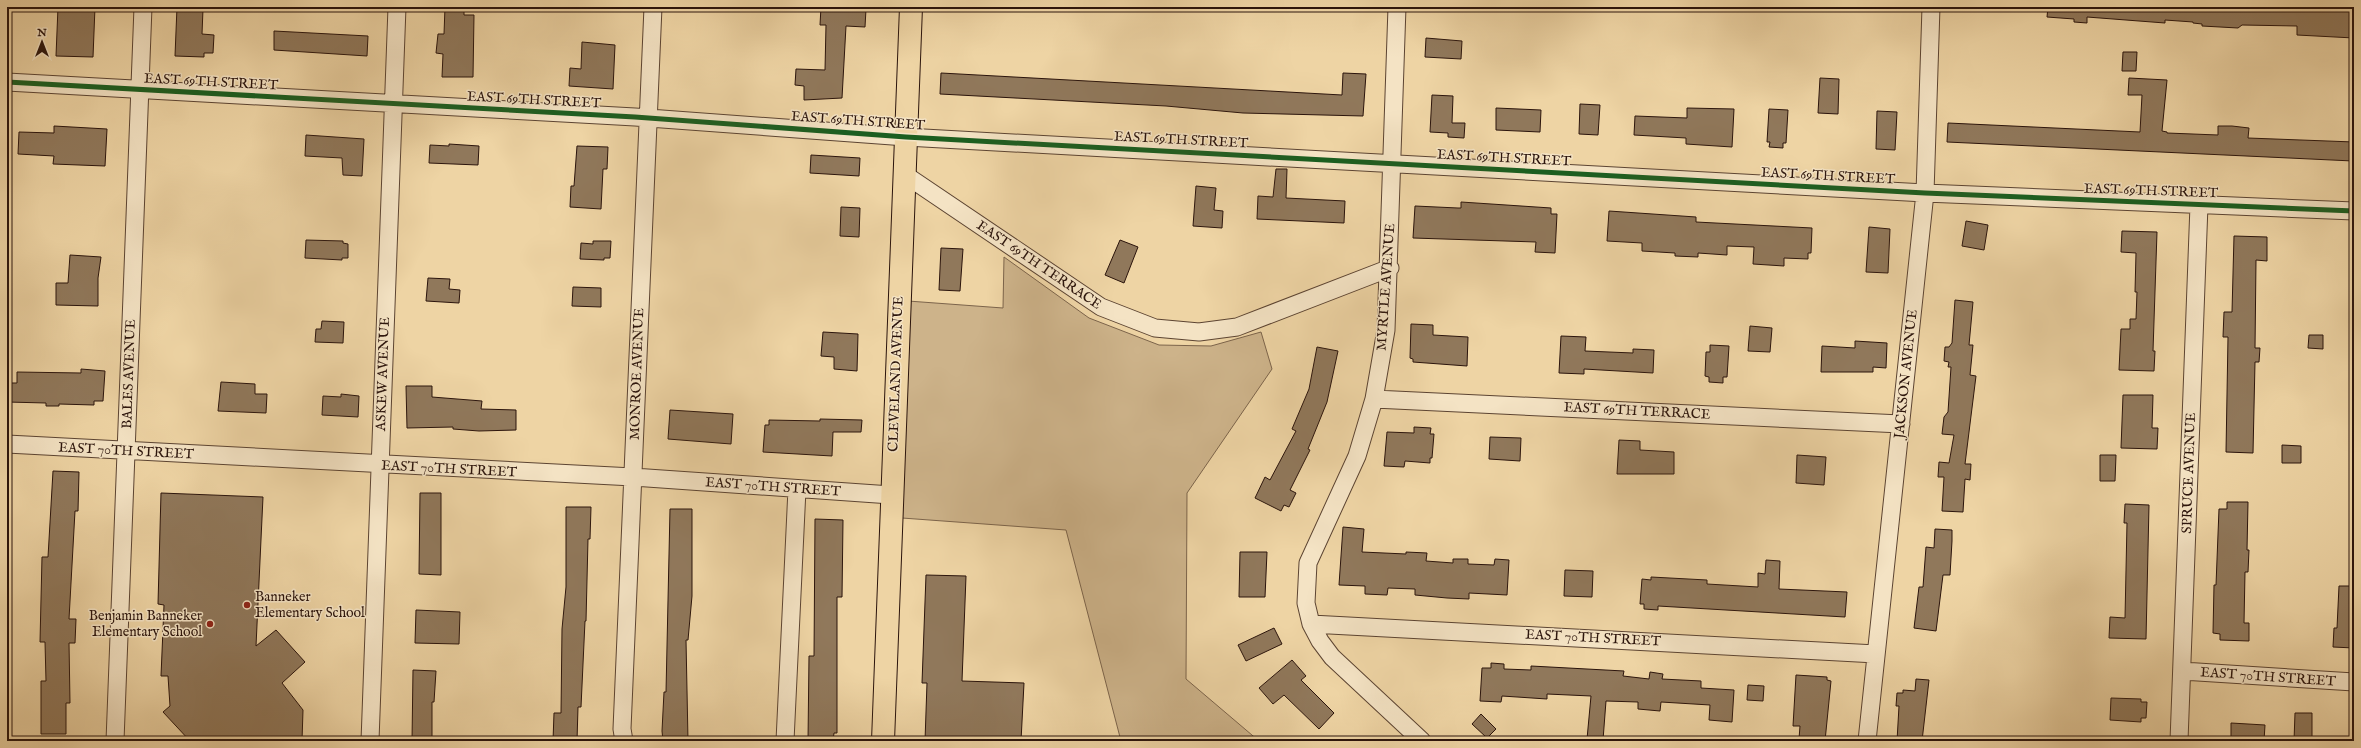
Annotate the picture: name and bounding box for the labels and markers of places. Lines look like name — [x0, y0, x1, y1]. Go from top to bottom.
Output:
place label: Banneker Elementary School — [255, 588, 365, 622]
marker: Banneker Elementary School — [242, 600, 252, 610]
place label: Benjamin Banneker Elementary School — [89, 607, 202, 641]
marker: Benjamin Banneker Elementary School — [205, 619, 215, 629]

